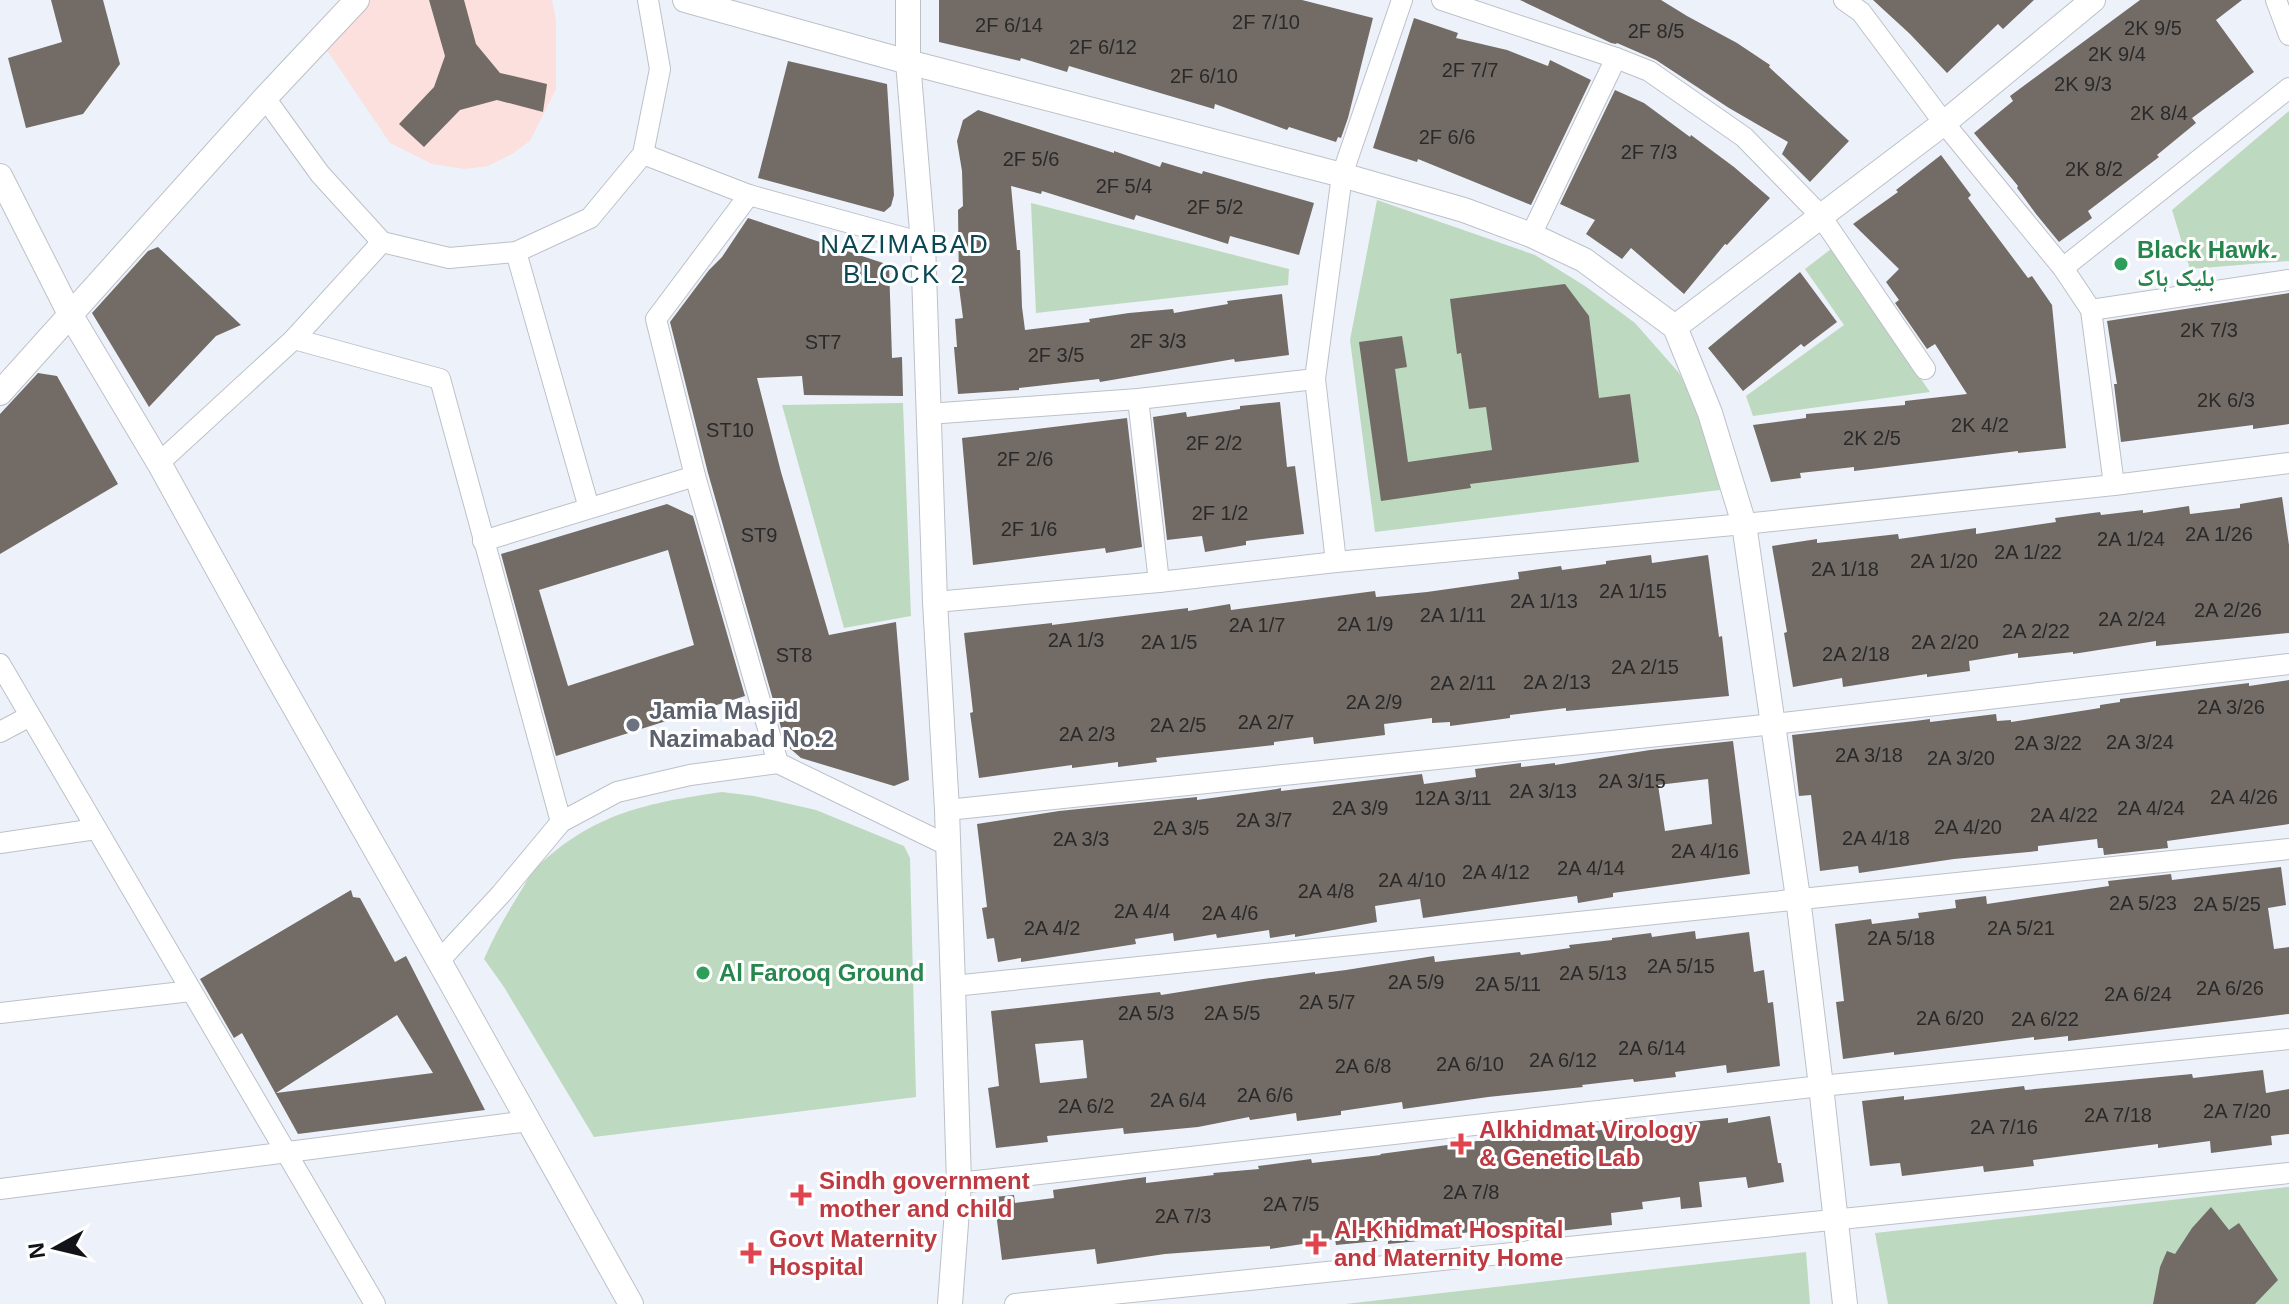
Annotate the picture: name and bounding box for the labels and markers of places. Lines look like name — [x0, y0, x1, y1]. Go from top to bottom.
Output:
place label: Black Hawk۔ بلیک ہاک — [2137, 236, 2277, 292]
marker: Black Hawk۔ بلیک ہاک — [2112, 255, 2130, 273]
place label: Jamia Masjid Nazimabad No.2 — [649, 697, 834, 752]
marker: Jamia Masjid Nazimabad No.2 — [624, 716, 642, 734]
place label: Al Farooq Ground — [719, 959, 924, 986]
marker: Al Farooq Ground — [694, 964, 712, 982]
place label: Alkhidmat Virology & Genetic Lab — [1479, 1116, 1698, 1171]
marker: Alkhidmat Virology & Genetic Lab — [1450, 1133, 1472, 1155]
place label: Sindh government mother and child — [819, 1167, 1030, 1222]
marker: Sindh government mother and child — [790, 1184, 812, 1206]
place label: Al-Khidmat Hospital and Maternity Home — [1334, 1216, 1563, 1271]
place label: Govt Maternity Hospital — [769, 1225, 938, 1280]
marker: Al-Khidmat Hospital and Maternity Home — [1305, 1233, 1327, 1255]
marker: Govt Maternity Hospital — [740, 1242, 762, 1264]

